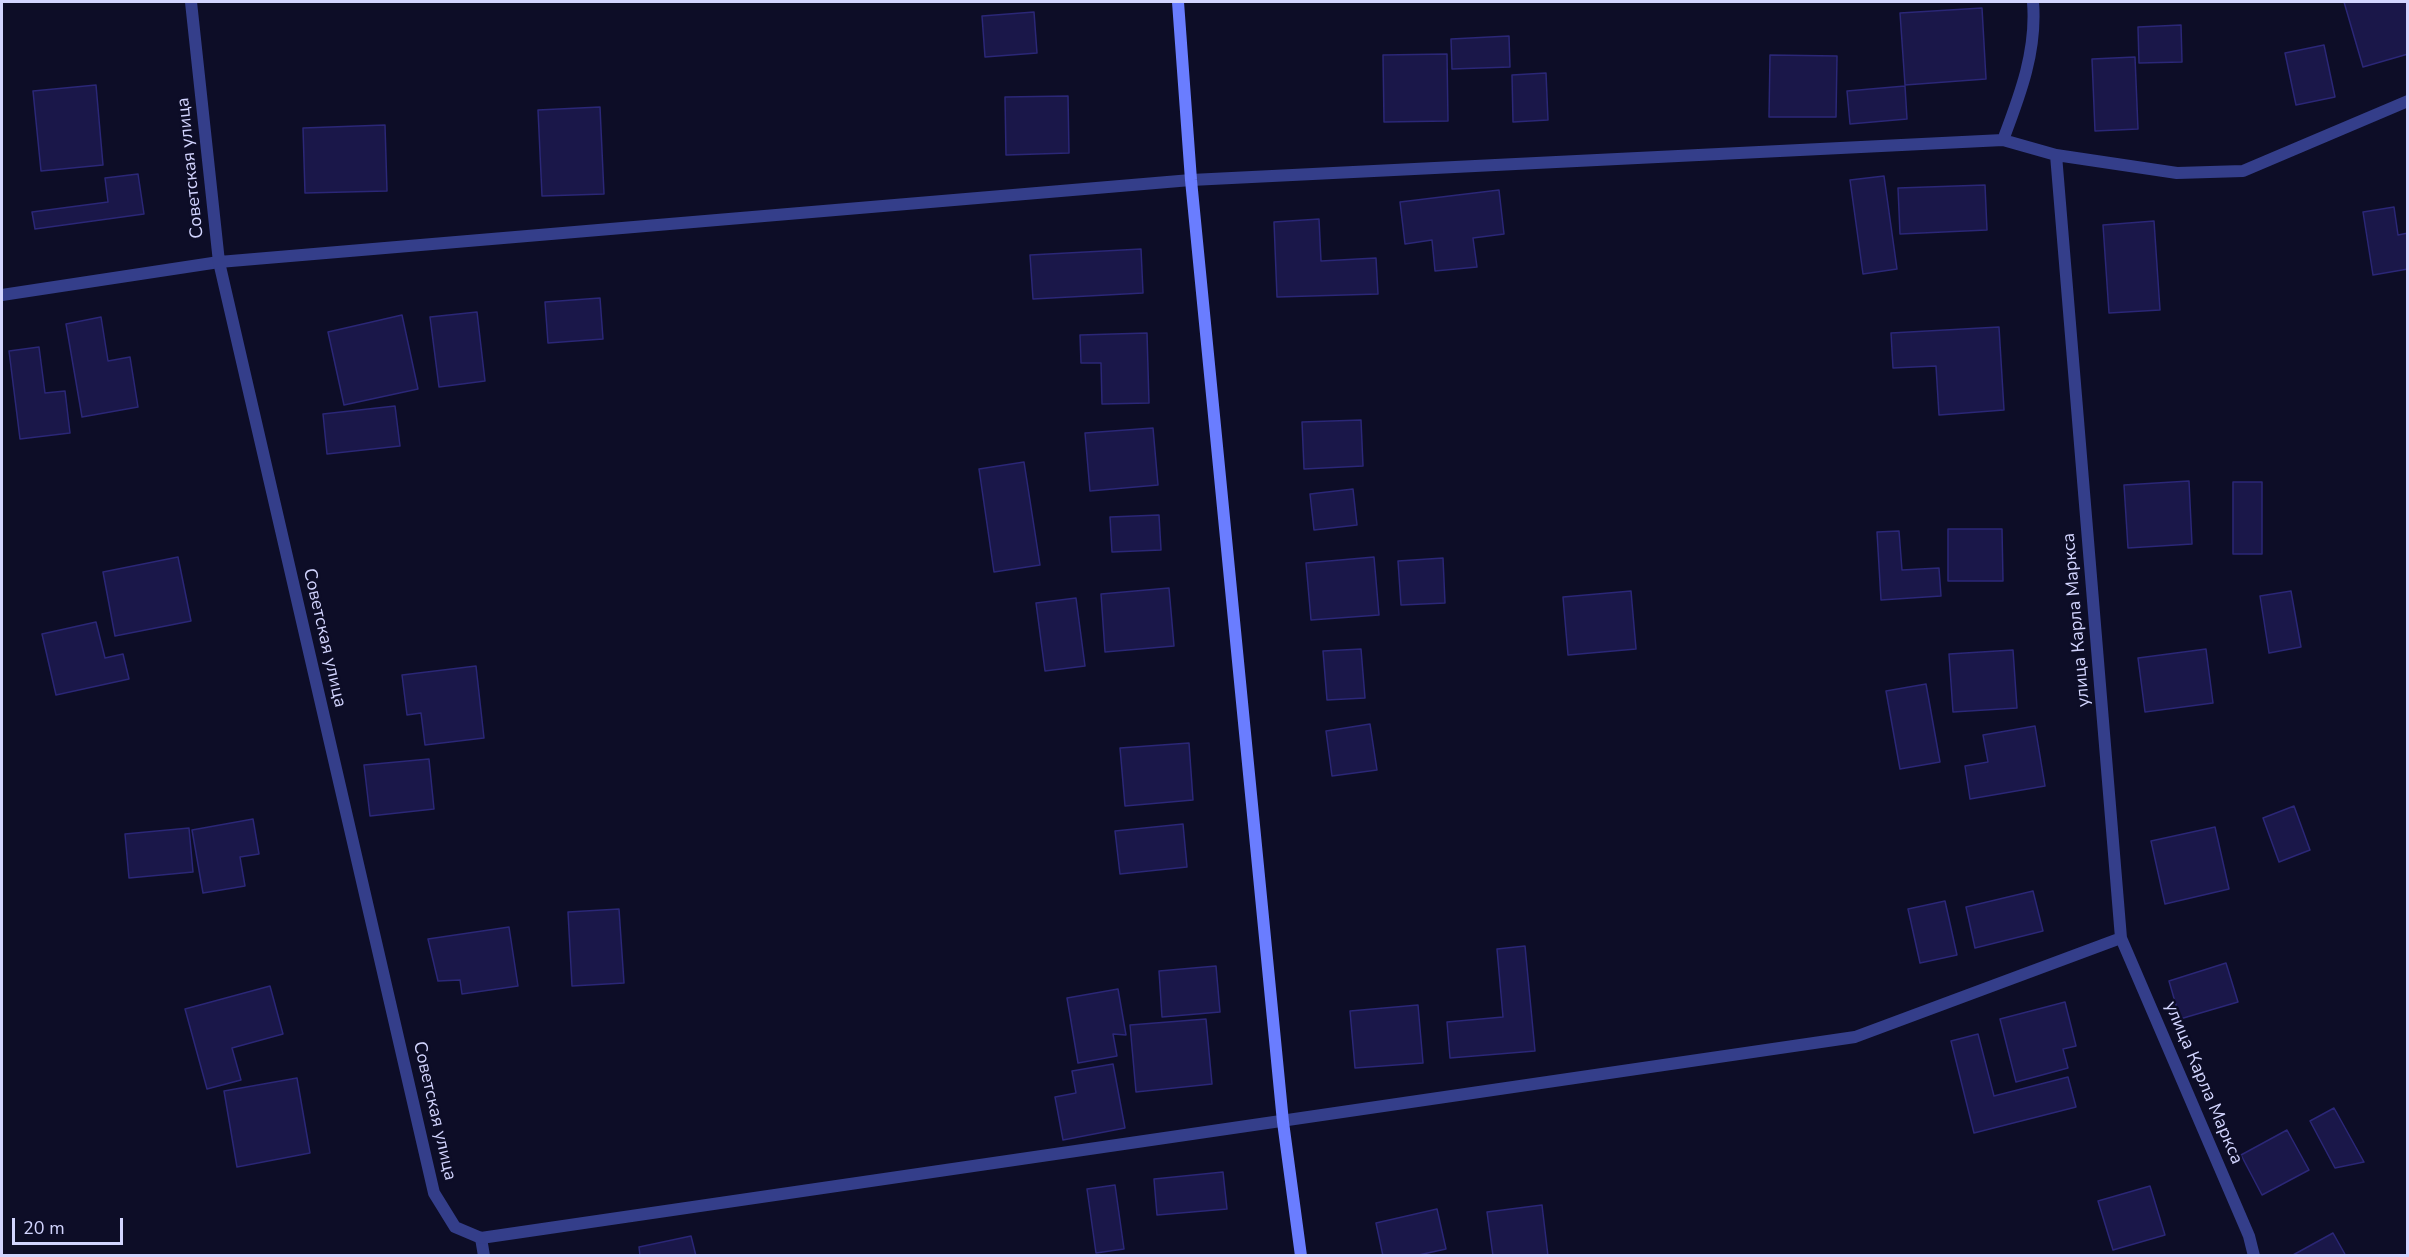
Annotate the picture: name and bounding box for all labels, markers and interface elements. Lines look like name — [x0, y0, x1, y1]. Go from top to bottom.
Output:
street label: Советская улица — [173, 96, 209, 240]
street label: улица Карла Маркса — [2059, 532, 2095, 708]
street label: Советская улица — [298, 566, 350, 710]
street label: улица Карла Маркса — [2159, 998, 2247, 1168]
street label: Советская улица — [408, 1039, 460, 1183]
scale bar — [15, 1206, 126, 1244]
text: 20 m — [23, 1216, 65, 1240]

